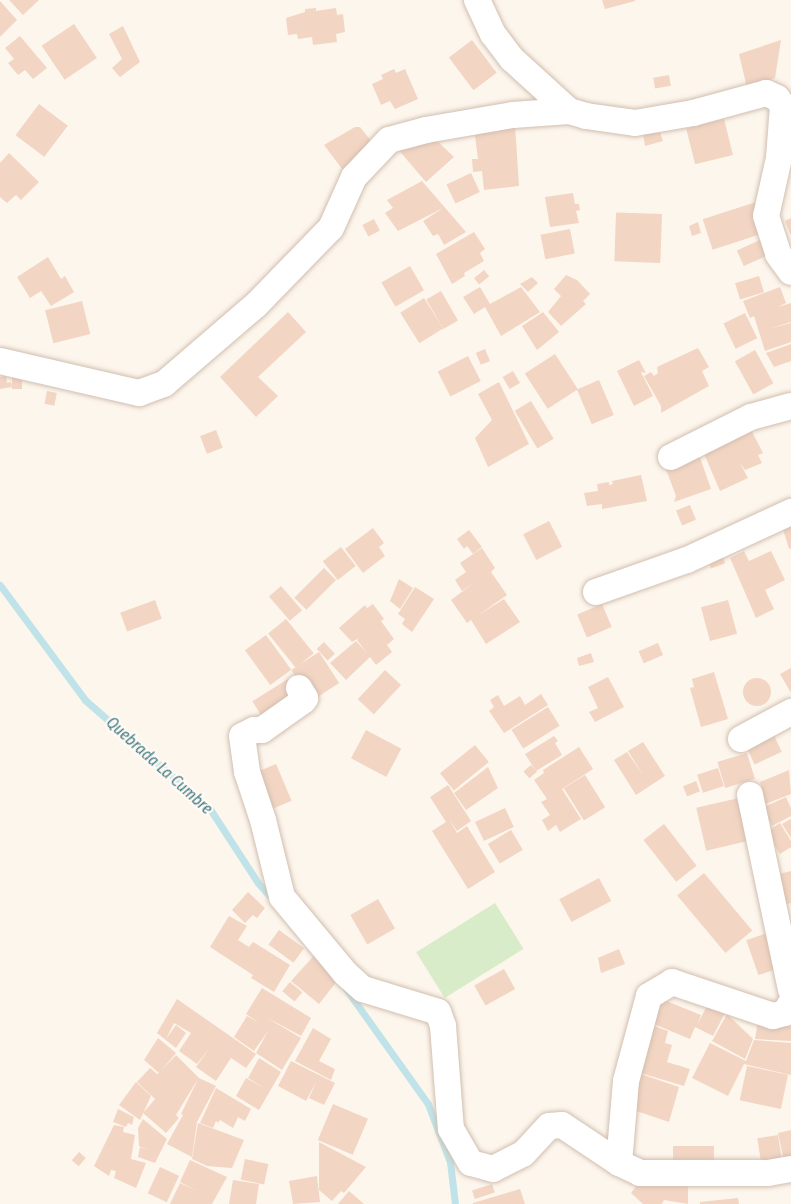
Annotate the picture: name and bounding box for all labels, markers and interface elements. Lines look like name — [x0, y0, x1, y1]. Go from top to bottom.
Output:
water label: Quebrada La Cumbre — [102, 713, 216, 819]

